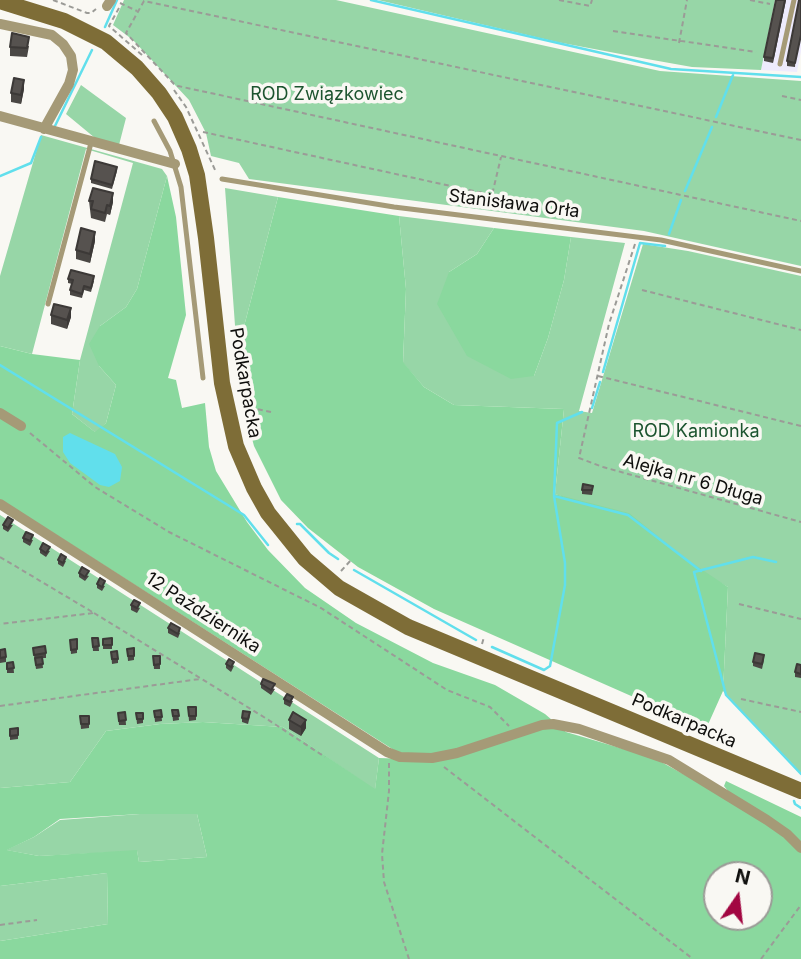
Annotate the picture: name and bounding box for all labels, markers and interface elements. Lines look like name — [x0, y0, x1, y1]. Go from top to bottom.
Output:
park label: ROD Związkowiec — [250, 84, 404, 106]
street label: Stanisława Orła — [447, 185, 581, 223]
street label: Podkarpacka — [225, 326, 265, 440]
park label: ROD Kamionka — [632, 421, 760, 443]
street label: Alejka nr 6 Długa — [621, 450, 765, 510]
street label: 12 Października — [142, 568, 264, 658]
street label: Podkarpacka — [628, 689, 740, 753]
north arrow — [703, 861, 773, 931]
text: N — [733, 864, 753, 890]

